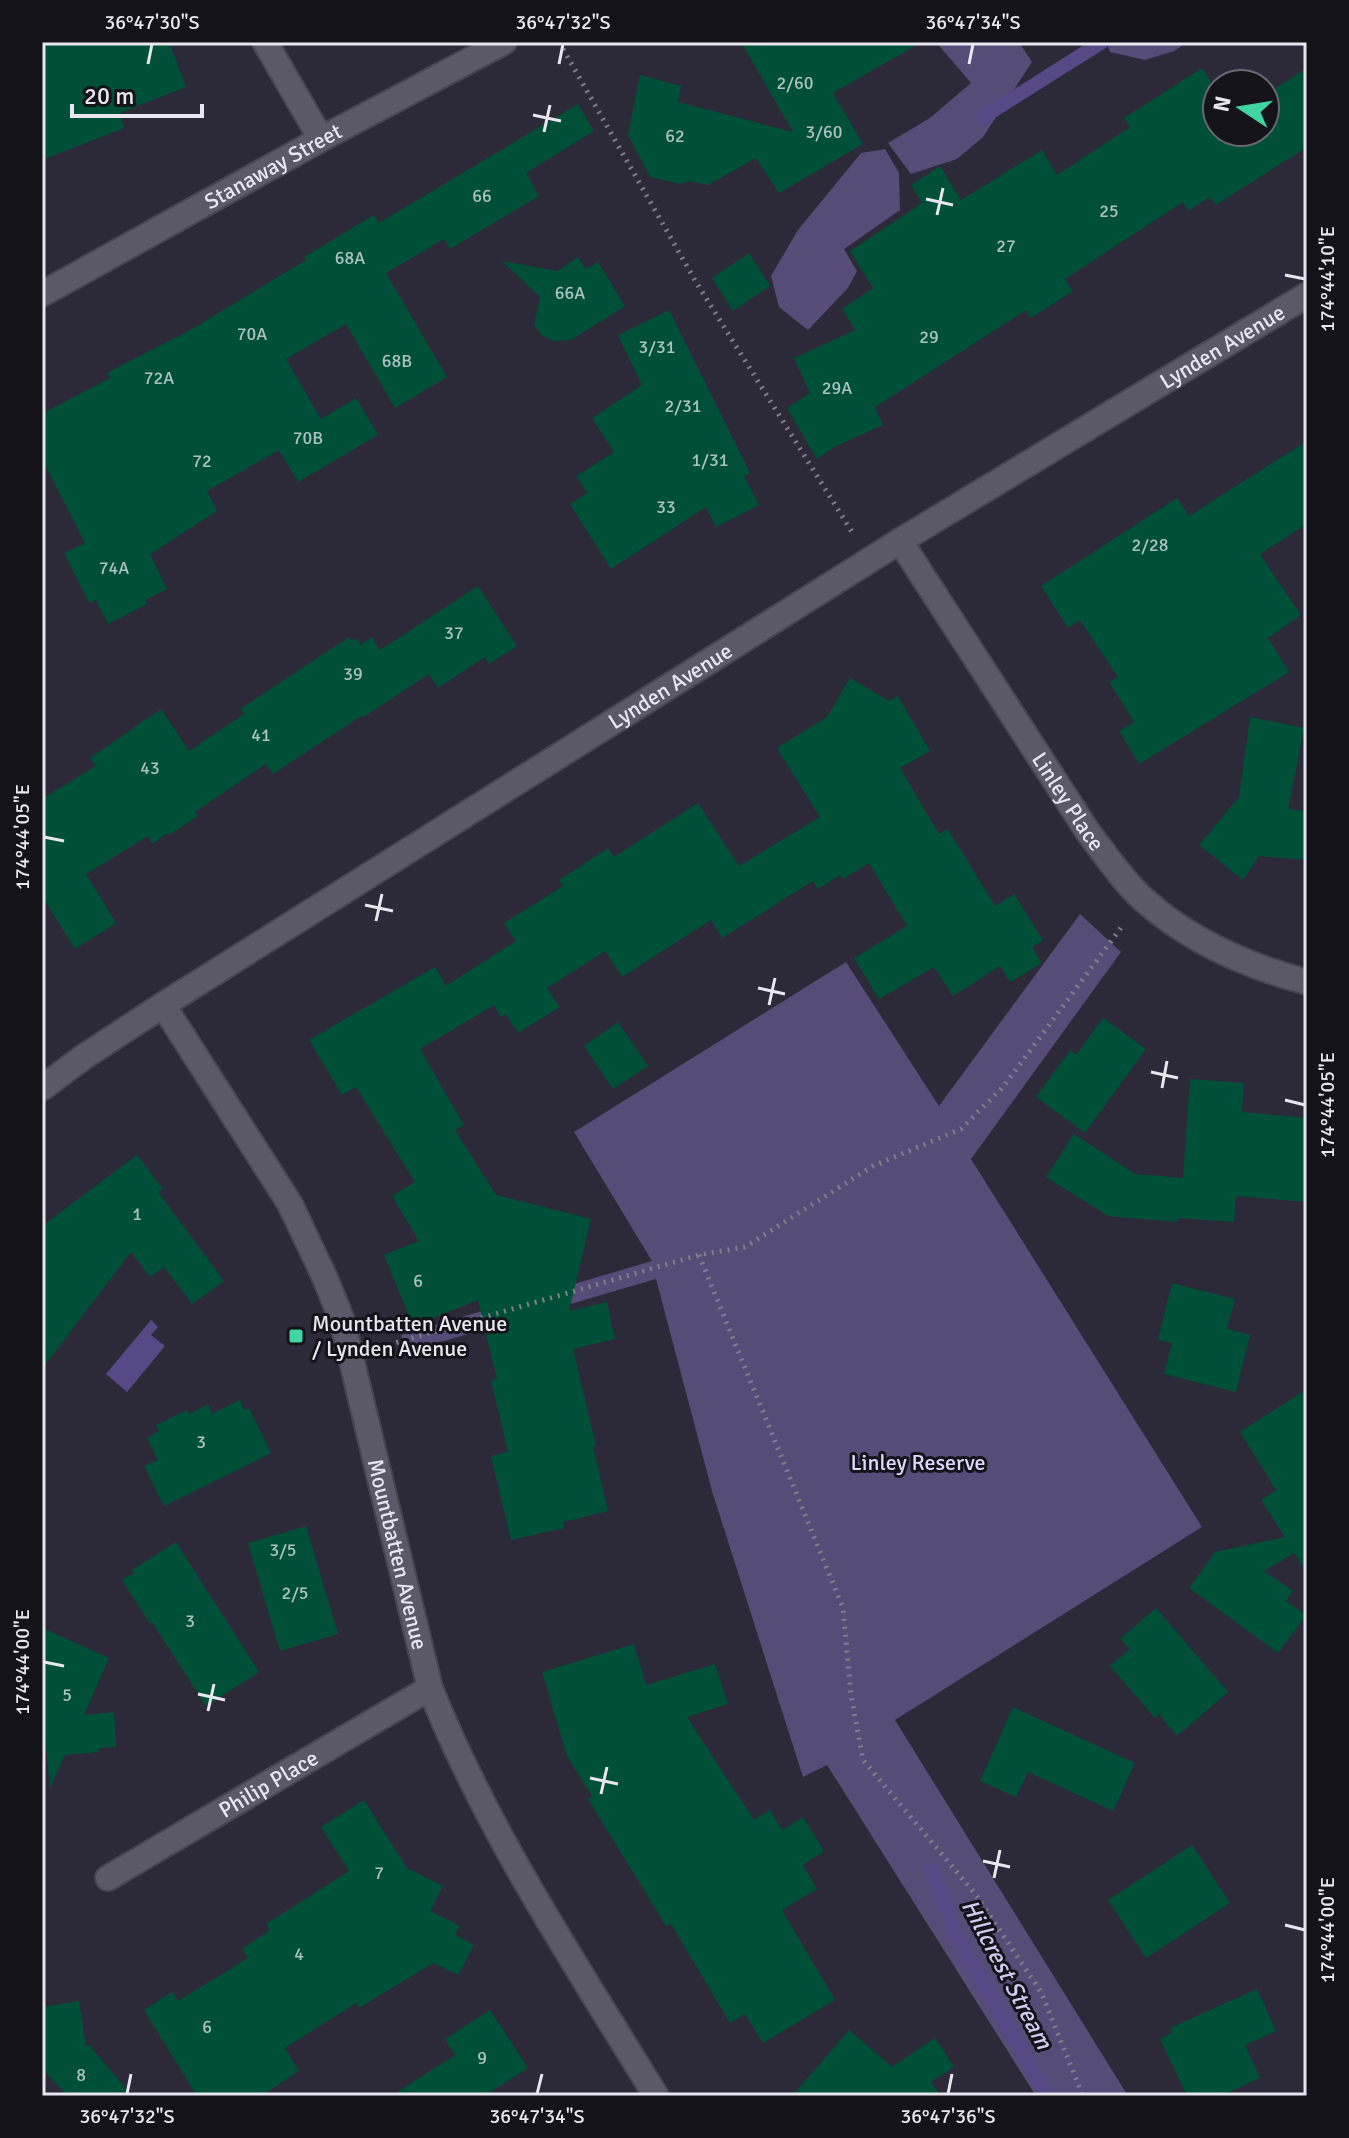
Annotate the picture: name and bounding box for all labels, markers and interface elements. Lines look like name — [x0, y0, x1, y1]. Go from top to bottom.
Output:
text: 36°47'30"S — [104, 10, 200, 35]
text: 36°47'32"S — [515, 10, 611, 35]
text: 36°47'34"S — [925, 10, 1021, 35]
scale bar — [72, 68, 202, 118]
north arrow — [1201, 68, 1281, 148]
house number: 2/60 — [777, 72, 813, 94]
text: 20 m — [84, 81, 134, 111]
text: N — [1207, 94, 1237, 114]
street label: Stanaway Street — [199, 117, 346, 215]
house number: 3/60 — [806, 121, 842, 143]
house number: 62 — [665, 125, 685, 147]
house number: 66 — [472, 185, 492, 207]
house number: 25 — [1099, 200, 1119, 222]
text: 174°44'10"E — [1315, 226, 1340, 332]
house number: 27 — [996, 235, 1016, 257]
house number: 68A — [335, 247, 365, 269]
house number: 66A — [555, 282, 585, 304]
street label: Lynden Avenue — [1155, 298, 1289, 394]
house number: 70A — [237, 323, 267, 345]
house number: 29 — [919, 326, 939, 348]
house number: 3/31 — [639, 336, 675, 358]
house number: 68B — [382, 350, 412, 372]
house number: 72A — [144, 367, 174, 389]
house number: 29A — [822, 377, 852, 399]
house number: 2/31 — [665, 395, 701, 417]
house number: 70B — [293, 427, 323, 449]
house number: 1/31 — [692, 449, 728, 471]
house number: 72 — [192, 450, 212, 472]
house number: 33 — [656, 496, 676, 518]
house number: 2/28 — [1132, 534, 1168, 556]
house number: 74A — [99, 557, 129, 579]
house number: 37 — [444, 622, 464, 644]
street label: Lynden Avenue — [603, 637, 737, 735]
house number: 39 — [343, 663, 363, 685]
house number: 41 — [251, 724, 271, 746]
street label: Linley Place — [1026, 747, 1111, 856]
house number: 43 — [140, 757, 160, 779]
text: 174°44'05"E — [10, 784, 35, 890]
text: 174°44'05"E — [1315, 1052, 1340, 1158]
house number: 1 — [132, 1203, 142, 1225]
house number: 6 — [413, 1270, 423, 1292]
place label: Mountbatten Avenue / Lynden Avenue — [312, 1310, 507, 1362]
marker: Mountbatten Avenue / Lynden Avenue — [287, 1327, 305, 1345]
house number: 3 — [196, 1431, 206, 1453]
park label: Linley Reserve — [850, 1449, 986, 1476]
street label: Mountbatten Avenue — [362, 1456, 434, 1652]
house number: 3/5 — [269, 1539, 297, 1561]
house number: 2/5 — [281, 1582, 309, 1604]
text: 174°44'00"E — [10, 1609, 35, 1715]
house number: 3 — [185, 1610, 195, 1632]
house number: 5 — [62, 1684, 72, 1706]
street label: Philip Place — [214, 1744, 323, 1823]
house number: 7 — [374, 1862, 384, 1884]
text: 174°44'00"E — [1315, 1877, 1340, 1983]
water label: Hillcrest Stream — [955, 1894, 1060, 2055]
house number: 4 — [294, 1943, 304, 1965]
house number: 6 — [202, 2016, 212, 2038]
house number: 9 — [477, 2047, 487, 2069]
house number: 8 — [76, 2064, 86, 2086]
text: 36°47'32"S — [79, 2104, 175, 2129]
text: 36°47'34"S — [489, 2104, 585, 2129]
text: 36°47'36"S — [900, 2104, 996, 2129]

